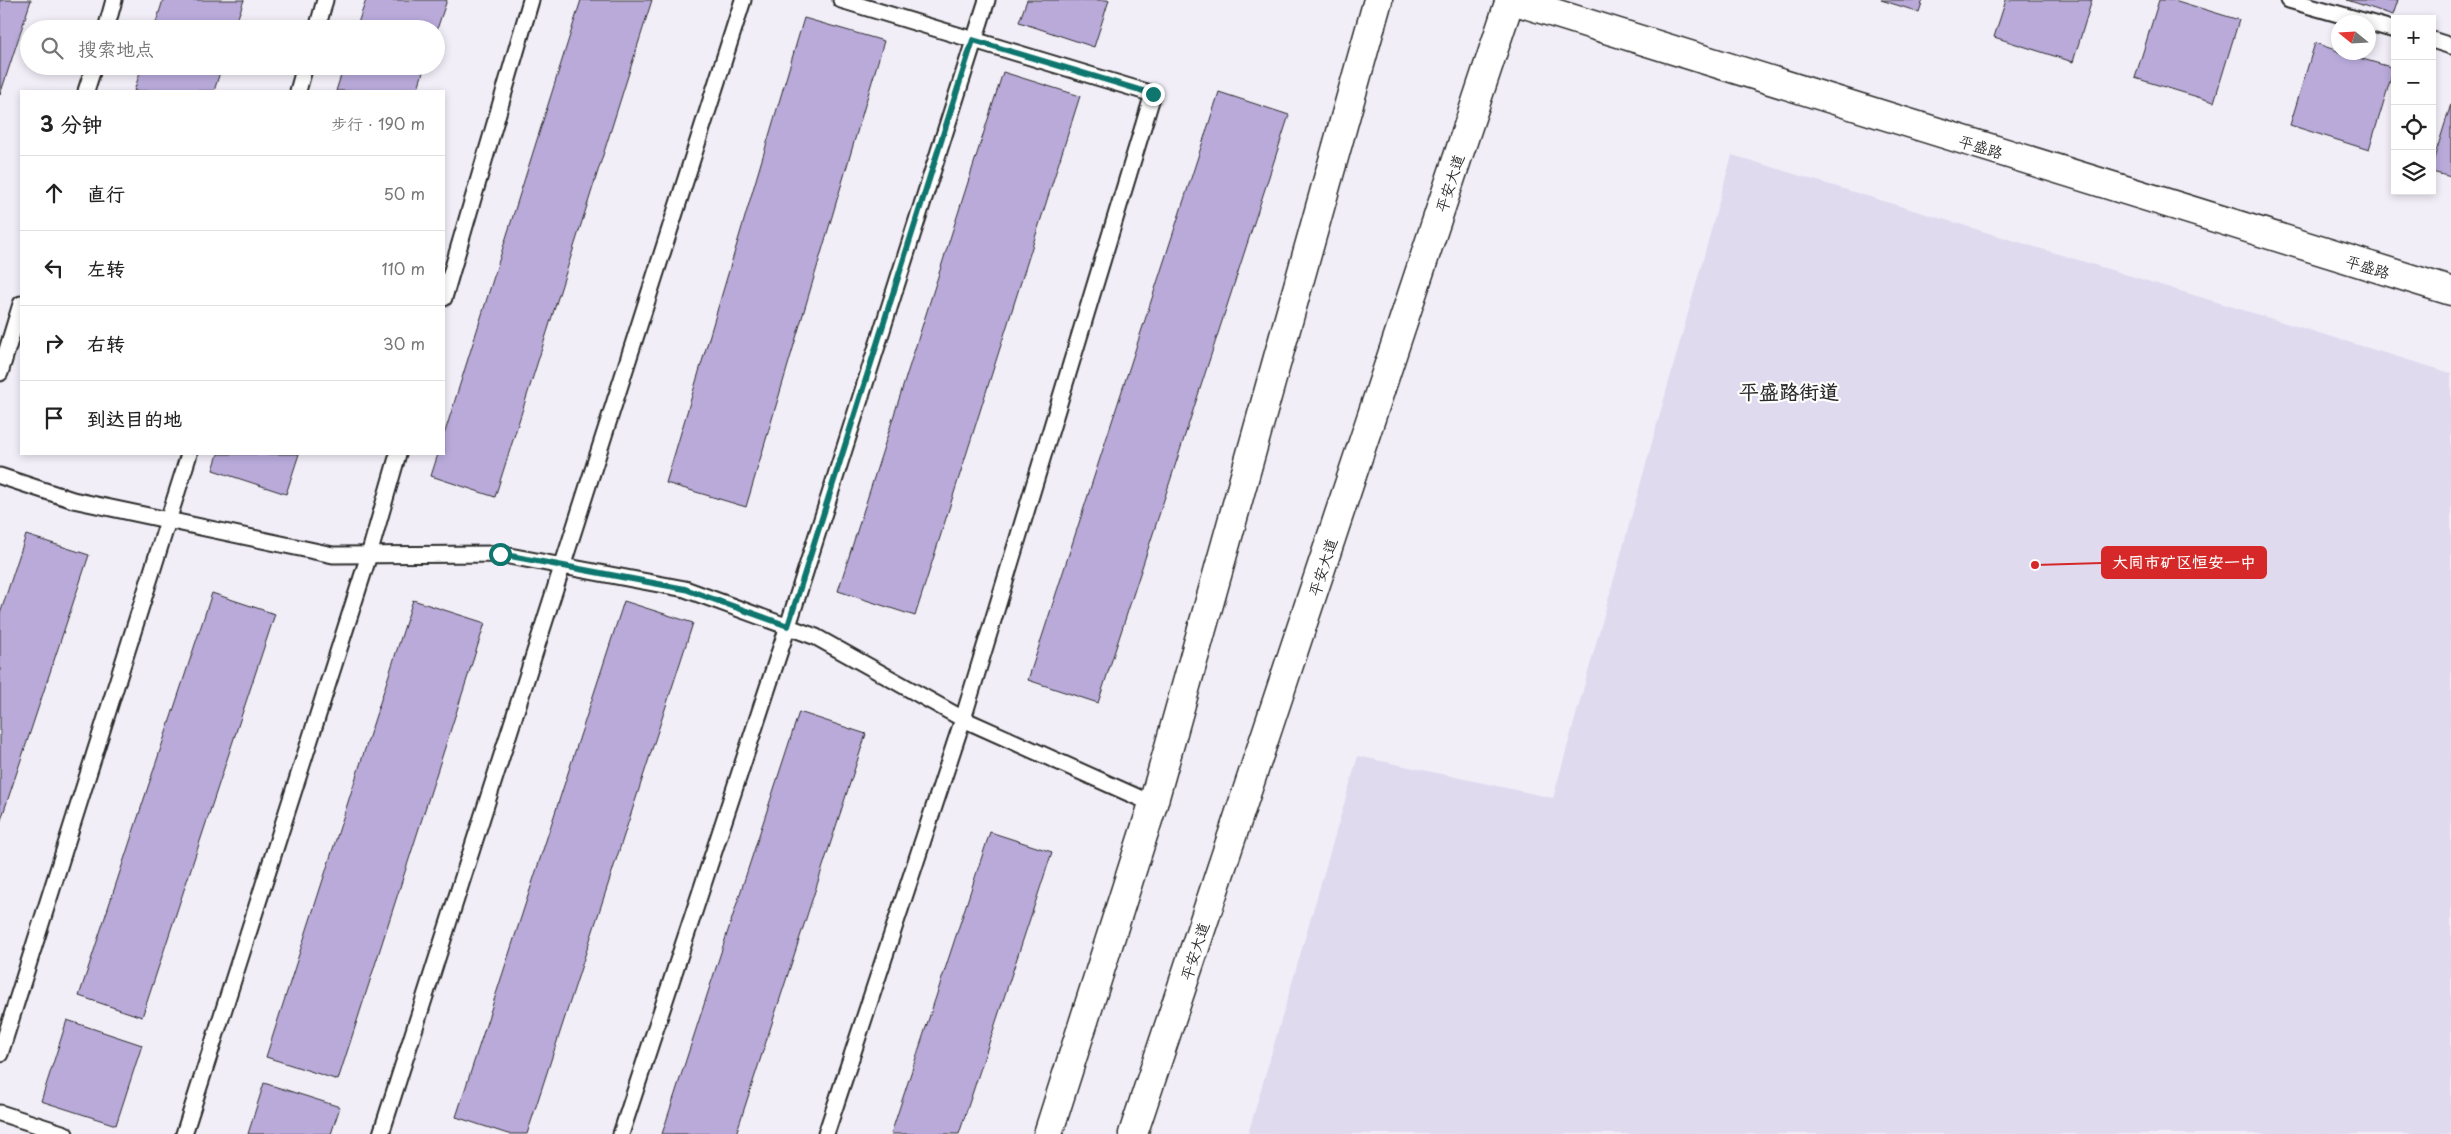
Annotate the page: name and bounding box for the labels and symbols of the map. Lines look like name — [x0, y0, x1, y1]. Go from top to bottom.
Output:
north arrow — [2331, 15, 2376, 60]
route end — [1142, 83, 1165, 106]
street label: 平盛路 — [1956, 128, 2006, 164]
street label: 平安大道 — [1429, 151, 1469, 215]
street label: 平盛路 — [2343, 248, 2393, 284]
district label: 平盛路街道 — [1739, 376, 1839, 406]
street label: 平安大道 — [1302, 535, 1342, 599]
route start — [489, 543, 512, 566]
callout: 大同市矿区恒安一中 — [2102, 547, 2266, 578]
text: 大同市矿区恒安一中 — [2112, 549, 2256, 573]
street label: 平安大道 — [1174, 919, 1214, 983]

